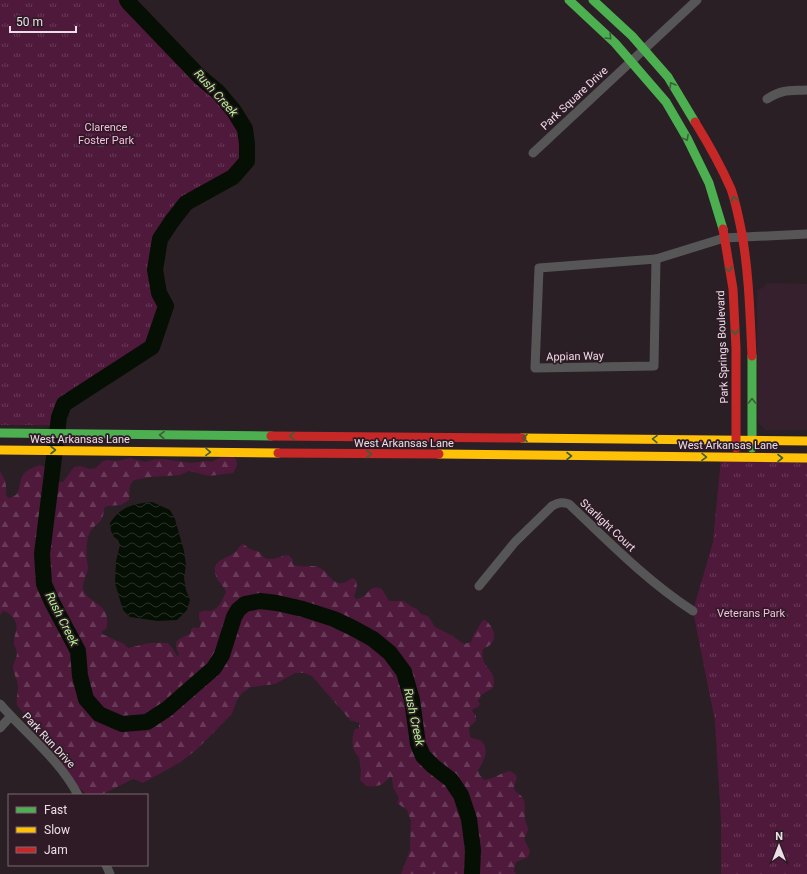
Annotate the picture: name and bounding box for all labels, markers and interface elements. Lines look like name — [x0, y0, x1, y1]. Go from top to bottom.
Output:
scale bar — [10, 8, 76, 34]
text: 50 m — [16, 15, 43, 29]
one-way arrow — [604, 32, 612, 40]
street label: Park Square Drive — [538, 64, 611, 133]
water label: Rush Creek — [191, 67, 242, 120]
one-way arrow — [670, 82, 677, 89]
park label: Clarence Foster Park — [78, 121, 134, 147]
one-way arrow — [682, 133, 689, 141]
one-way arrow — [730, 196, 739, 203]
one-way arrow — [725, 266, 733, 272]
street label: Park Springs Boulevard — [714, 290, 731, 404]
one-way arrow — [731, 329, 740, 335]
street label: Appian Way — [546, 349, 605, 364]
one-way arrow — [748, 398, 756, 404]
one-way arrow — [159, 430, 165, 439]
one-way arrow — [289, 432, 295, 440]
street label: West Arkansas Lane — [30, 433, 130, 446]
one-way arrow — [522, 434, 528, 442]
one-way arrow — [652, 435, 658, 443]
street label: West Arkansas Lane — [354, 437, 454, 450]
street label: West Arkansas Lane — [678, 439, 778, 452]
one-way arrow — [50, 446, 56, 454]
one-way arrow — [205, 448, 211, 457]
one-way arrow — [366, 450, 372, 458]
one-way arrow — [566, 452, 572, 460]
one-way arrow — [701, 453, 707, 462]
one-way arrow — [777, 454, 783, 462]
street label: Starlight Court — [577, 496, 638, 555]
water label: Rush Creek — [42, 590, 82, 649]
park label: Veterans Park — [717, 607, 786, 620]
water label: Rush Creek — [401, 687, 427, 748]
street label: Park Run Drive — [20, 710, 78, 771]
legend — [8, 794, 148, 866]
text: Fast — [44, 803, 67, 817]
text: Slow — [44, 823, 70, 837]
north arrow — [759, 826, 799, 866]
text: N — [775, 830, 783, 843]
text: Jam — [44, 843, 68, 857]

